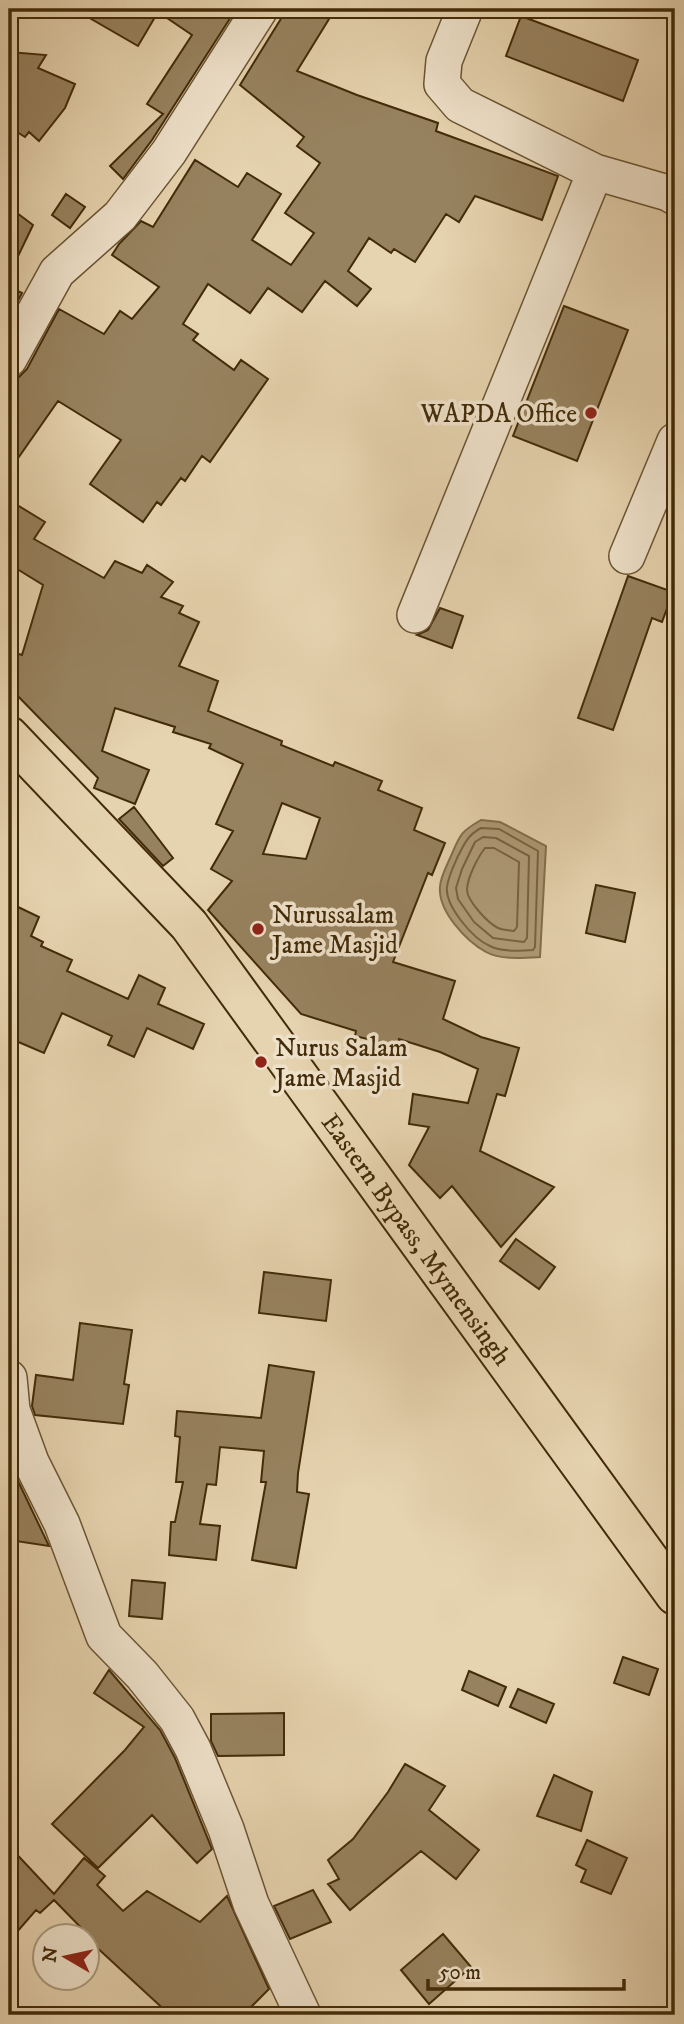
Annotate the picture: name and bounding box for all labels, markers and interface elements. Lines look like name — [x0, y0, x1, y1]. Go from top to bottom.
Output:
place label: WAPDA Office — [419, 398, 577, 431]
marker: WAPDA Office — [583, 405, 599, 421]
place label: Nurussalam Jame Masjid — [270, 899, 398, 962]
marker: Nurussalam Jame Masjid — [250, 921, 266, 937]
place label: Nurus Salam Jame Masjid — [273, 1032, 408, 1095]
marker: Nurus Salam Jame Masjid — [253, 1054, 269, 1070]
street label: Eastern Bypass, Mymensingh — [313, 1107, 518, 1373]
north arrow — [32, 1923, 102, 1993]
text: N — [38, 1945, 63, 1964]
scale bar — [428, 1947, 624, 1991]
text: 50 m — [439, 1960, 481, 1986]

